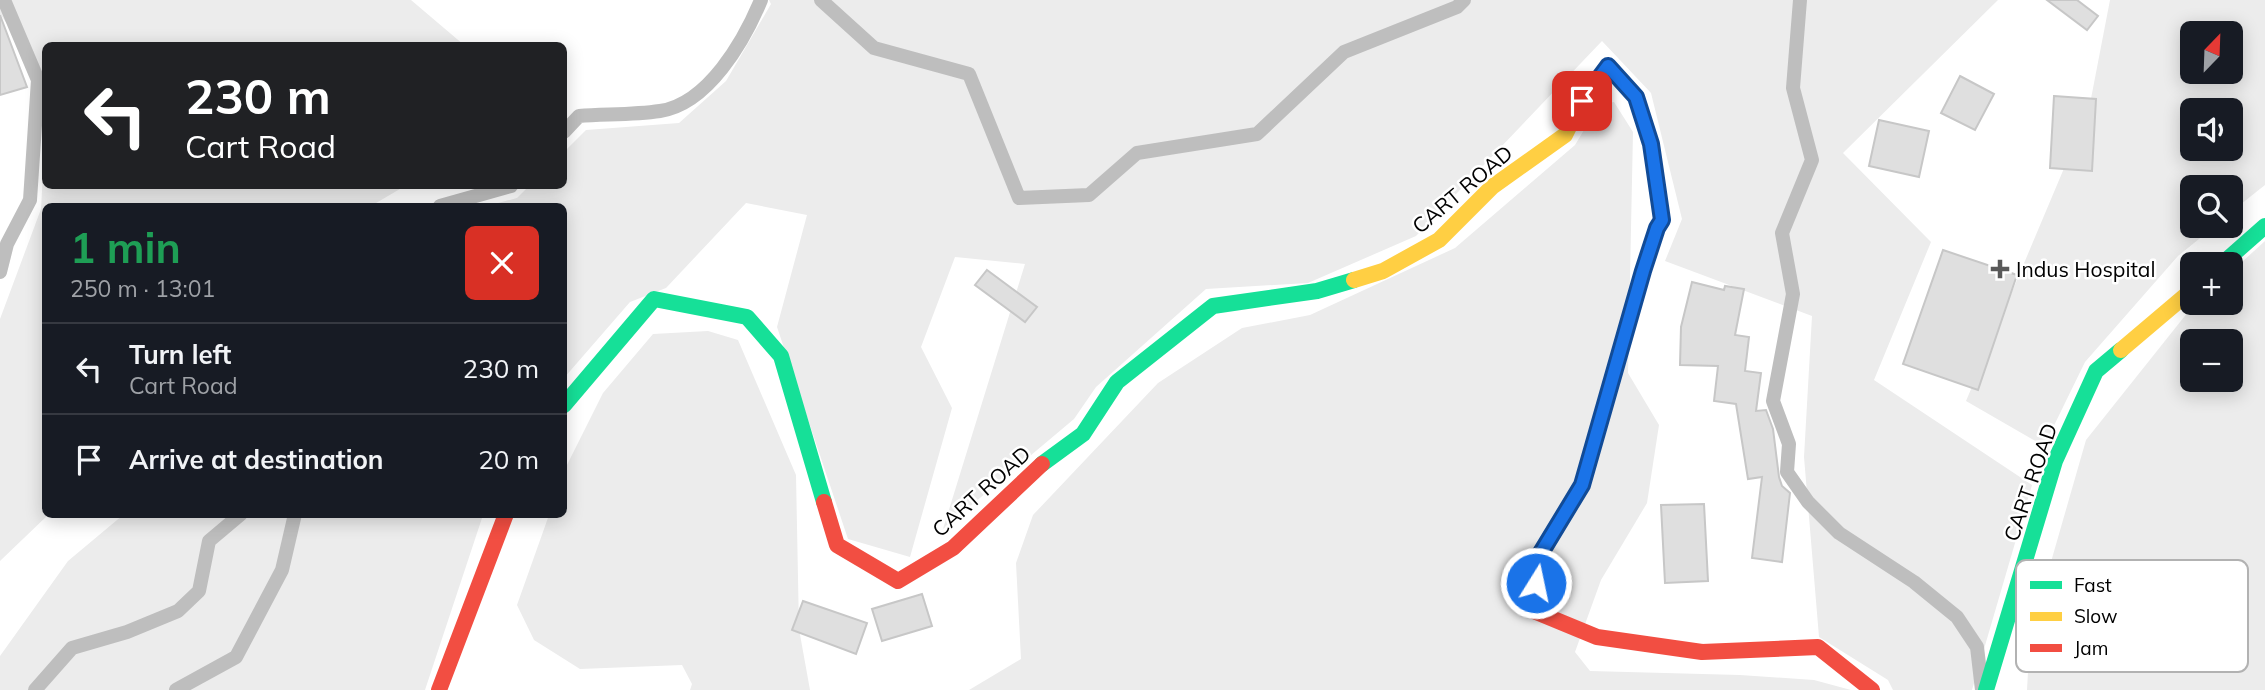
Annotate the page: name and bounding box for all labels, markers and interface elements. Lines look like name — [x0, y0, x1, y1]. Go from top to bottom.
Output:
north arrow — [2180, 21, 2244, 84]
map controls — [2180, 21, 2243, 392]
text: 230 m — [185, 65, 331, 126]
icon: left — [70, 70, 161, 161]
pin — [1552, 71, 1612, 131]
icon: arrive — [1563, 82, 1601, 120]
button: sound — [2180, 98, 2243, 161]
text: Cart Road — [185, 126, 336, 166]
street label: CART ROAD — [1406, 139, 1518, 239]
button: search — [2180, 175, 2243, 238]
text: 1 min — [70, 221, 181, 274]
button: close — [465, 226, 539, 300]
button: + — [2180, 252, 2243, 315]
place label: Indus Hospital — [2016, 256, 2155, 282]
marker: Indus Hospital — [1990, 259, 2010, 279]
text: 250 m · 13:01 — [70, 274, 215, 303]
button: − — [2180, 329, 2243, 392]
text: Turn left — [129, 338, 231, 371]
icon: left — [70, 350, 108, 388]
text: 230 m — [463, 352, 539, 385]
text: Cart Road — [129, 371, 238, 400]
street label: CART ROAD — [1998, 420, 2062, 544]
street label: CART ROAD — [927, 440, 1035, 542]
icon: arrive — [70, 441, 108, 479]
text: Arrive at destination — [129, 443, 384, 476]
text: 20 m — [478, 443, 539, 476]
position arrow — [1499, 546, 1573, 620]
legend — [2016, 560, 2248, 672]
text: Fast — [2074, 573, 2112, 597]
text: Slow — [2074, 604, 2118, 628]
text: Jam — [2074, 636, 2108, 660]

